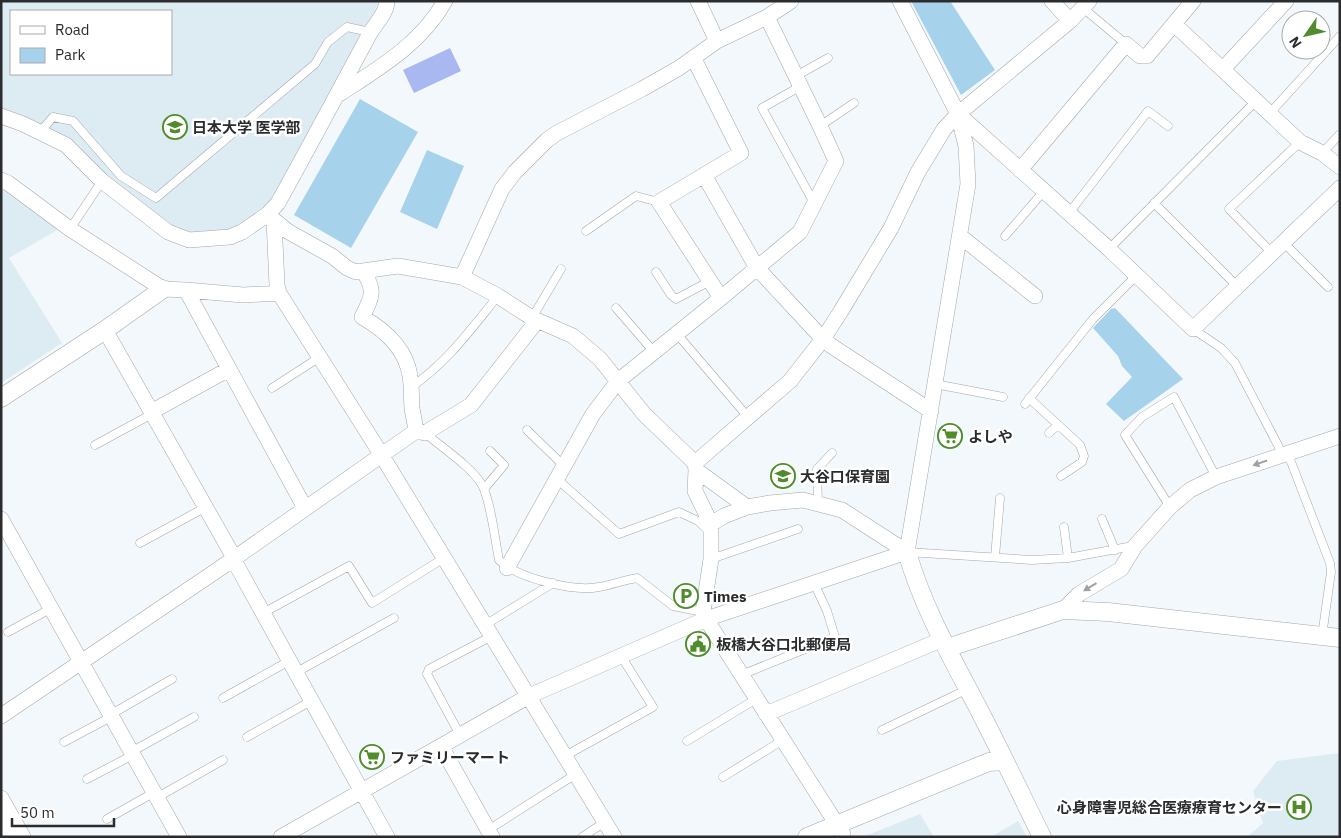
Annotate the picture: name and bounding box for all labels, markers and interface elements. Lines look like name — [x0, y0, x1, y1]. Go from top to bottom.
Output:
legend — [10, 10, 172, 75]
north arrow — [1281, 10, 1331, 60]
text: Road — [55, 20, 90, 39]
text: N — [1285, 33, 1306, 52]
text: Park — [55, 45, 85, 64]
school or university icon: 日本大学 医学部 — [162, 114, 188, 140]
place label: 日本大学 医学部 — [192, 118, 301, 137]
supermarket icon: よしや — [937, 423, 963, 449]
place label: よしや — [968, 427, 1013, 446]
one-way arrow — [1253, 460, 1268, 467]
school or university icon: 大谷口保育園 — [770, 463, 796, 489]
place label: 大谷口保育園 — [800, 467, 890, 486]
parking icon: Times — [673, 583, 699, 609]
one-way arrow — [1084, 583, 1097, 592]
place label: Times — [704, 587, 747, 606]
public building icon: 板橋大谷口北郵便局 — [685, 631, 711, 657]
place label: 板橋大谷口北郵便局 — [716, 635, 851, 654]
supermarket icon: ファミリーマート — [359, 744, 385, 770]
place label: ファミリーマート — [390, 748, 510, 767]
hospital icon: 心身障害児総合医療療育センター — [1286, 794, 1312, 820]
scale bar — [12, 796, 115, 828]
place label: 心身障害児総合医療療育センター — [1057, 798, 1282, 817]
text: 50 m — [20, 803, 55, 822]

